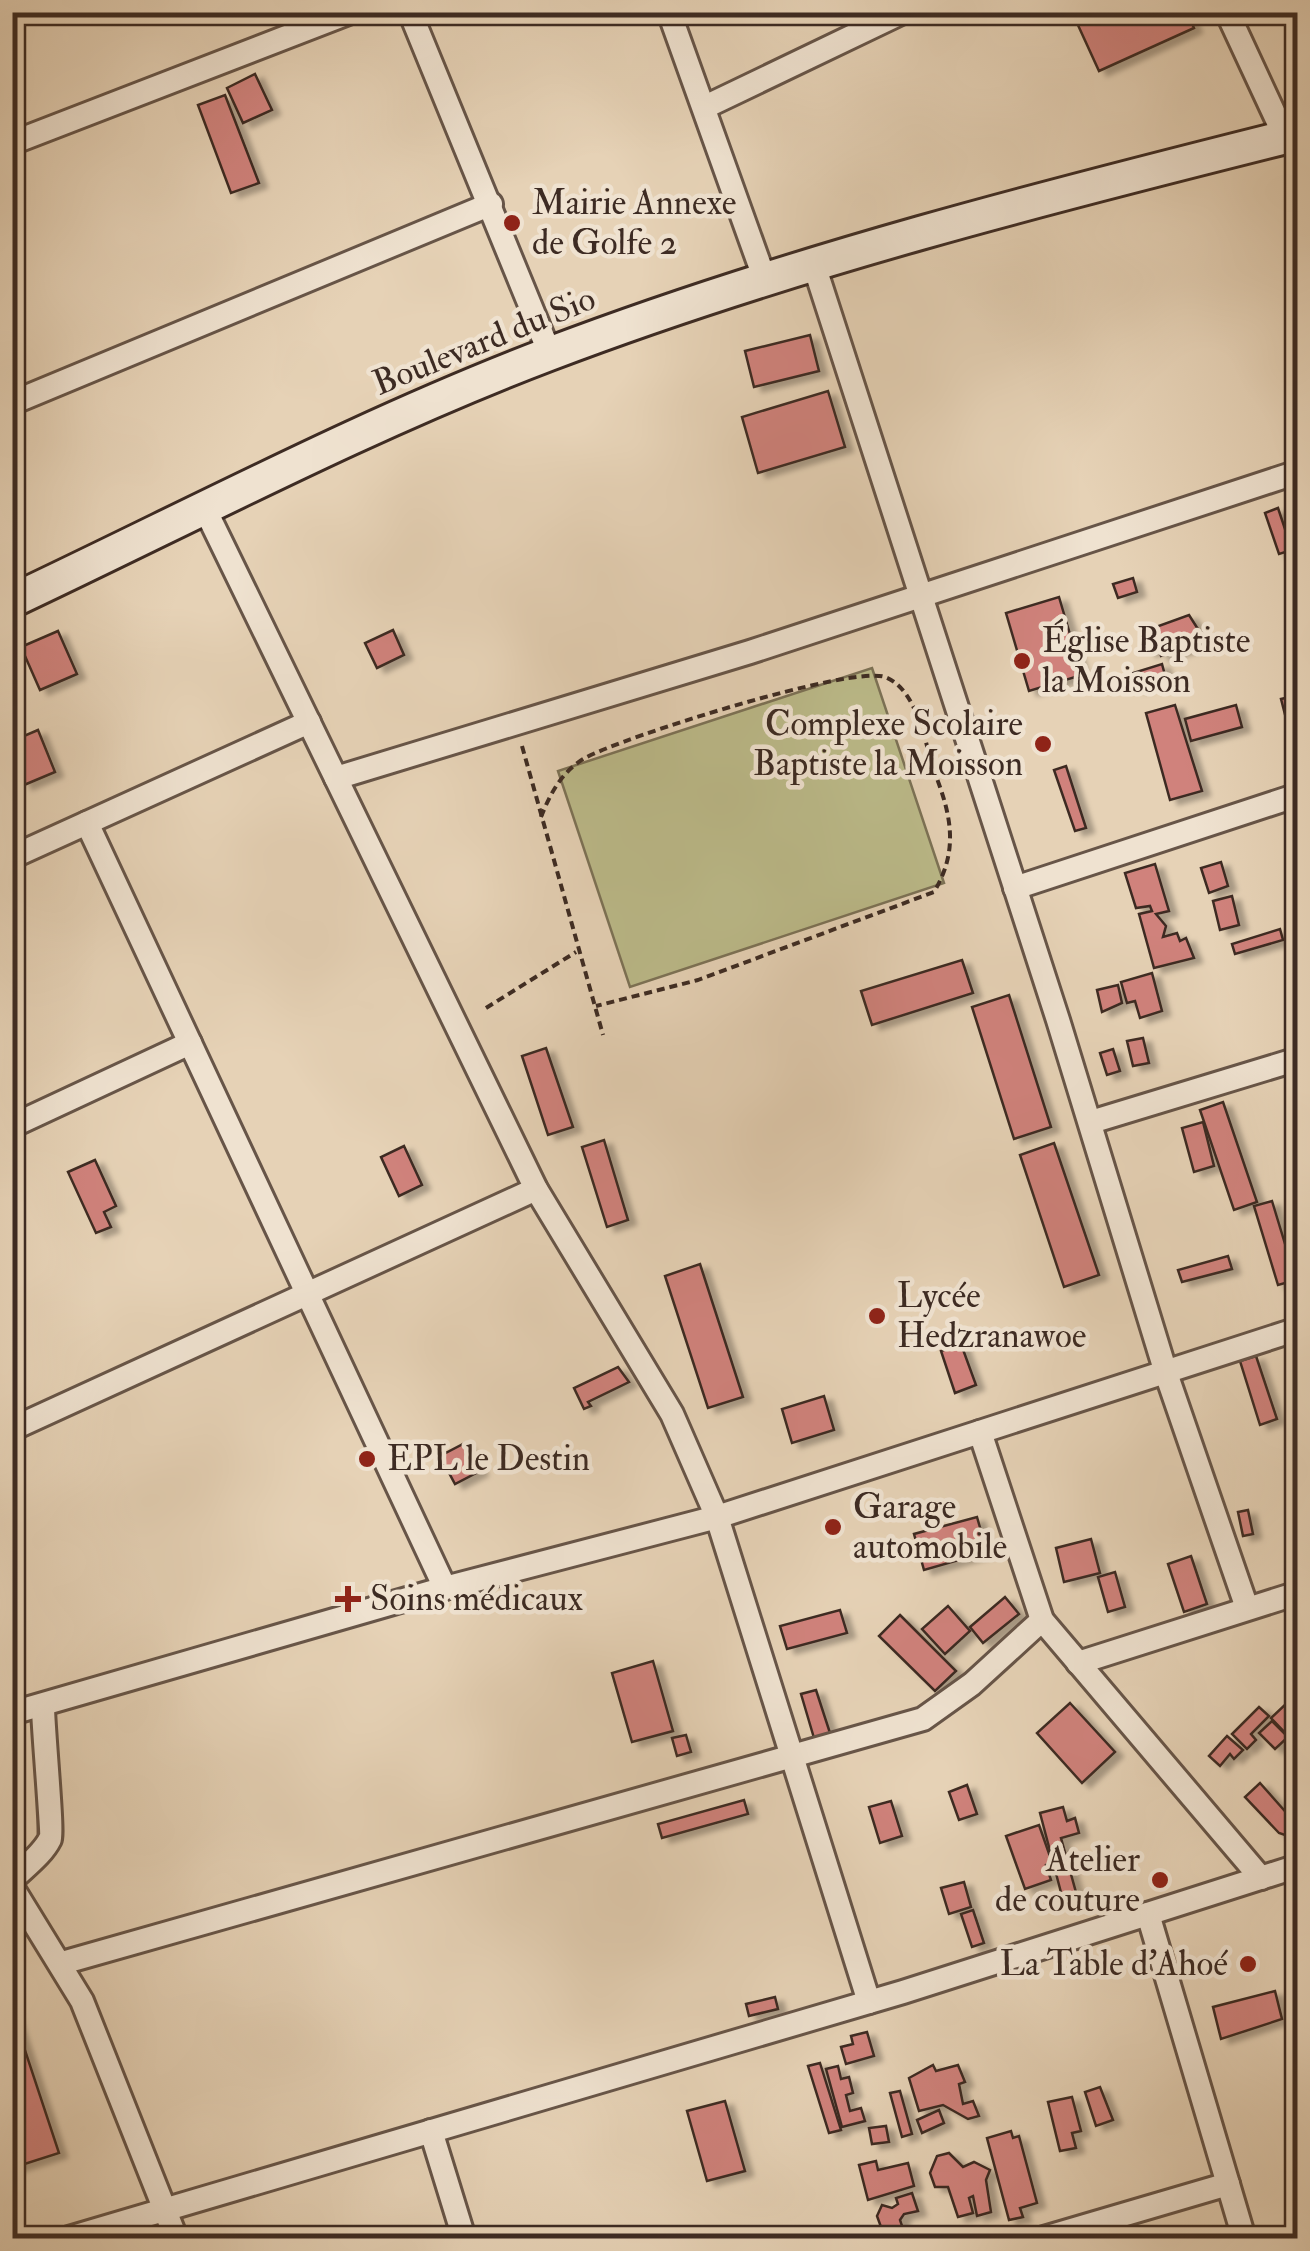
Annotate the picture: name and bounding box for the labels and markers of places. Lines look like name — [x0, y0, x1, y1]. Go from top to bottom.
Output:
place label: Mairie Annexe de Golfe 2 — [532, 181, 736, 265]
marker: Mairie Annexe de Golfe 2 — [501, 212, 523, 234]
place label: Église Baptiste la Moisson — [1042, 618, 1250, 703]
marker: Église Baptiste la Moisson — [1011, 650, 1033, 672]
place label: Complexe Scolaire Baptiste la Moisson — [753, 702, 1023, 786]
marker: Complexe Scolaire Baptiste la Moisson — [1032, 733, 1054, 755]
place label: Lycée Hedzranawoe — [897, 1274, 1086, 1358]
marker: Lycée Hedzranawoe — [866, 1305, 888, 1327]
place label: EPL le Destin — [387, 1437, 590, 1481]
marker: EPL le Destin — [356, 1448, 378, 1470]
place label: Garage automobile — [853, 1485, 1007, 1569]
marker: Garage automobile — [822, 1516, 844, 1538]
place label: Soins médicaux — [370, 1577, 584, 1621]
marker: Soins médicaux — [335, 1586, 361, 1612]
place label: Atelier de couture — [995, 1838, 1140, 1922]
marker: Atelier de couture — [1149, 1869, 1171, 1891]
place label: La Table d’Ahoé — [1000, 1942, 1228, 1986]
marker: La Table d’Ahoé — [1237, 1953, 1259, 1975]

